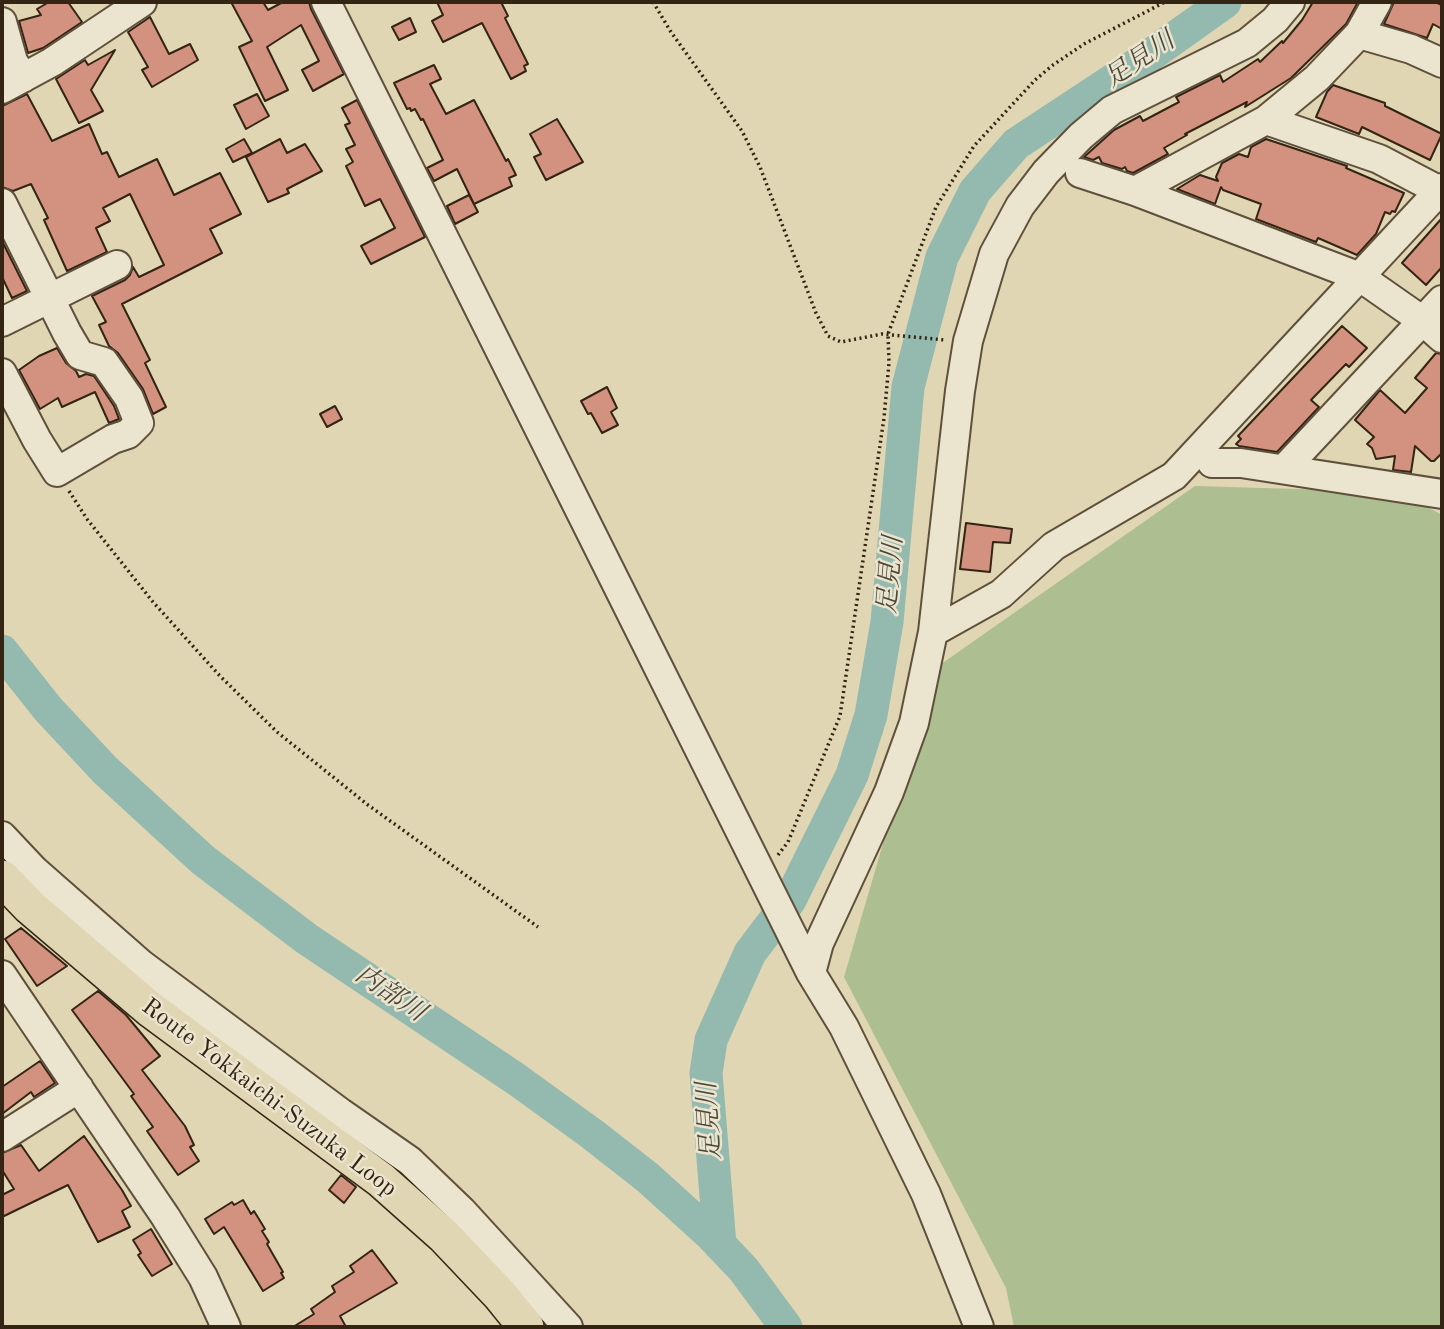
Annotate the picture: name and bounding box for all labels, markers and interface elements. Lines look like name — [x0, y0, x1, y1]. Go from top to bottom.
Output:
water label: 足見川 — [1099, 25, 1181, 95]
water label: 足見川 — [872, 535, 910, 615]
water label: 内部川 — [349, 959, 431, 1029]
street label: Route Yokkaichi-Suzuka Loop — [136, 993, 402, 1203]
water label: 足見川 — [692, 1081, 728, 1161]

